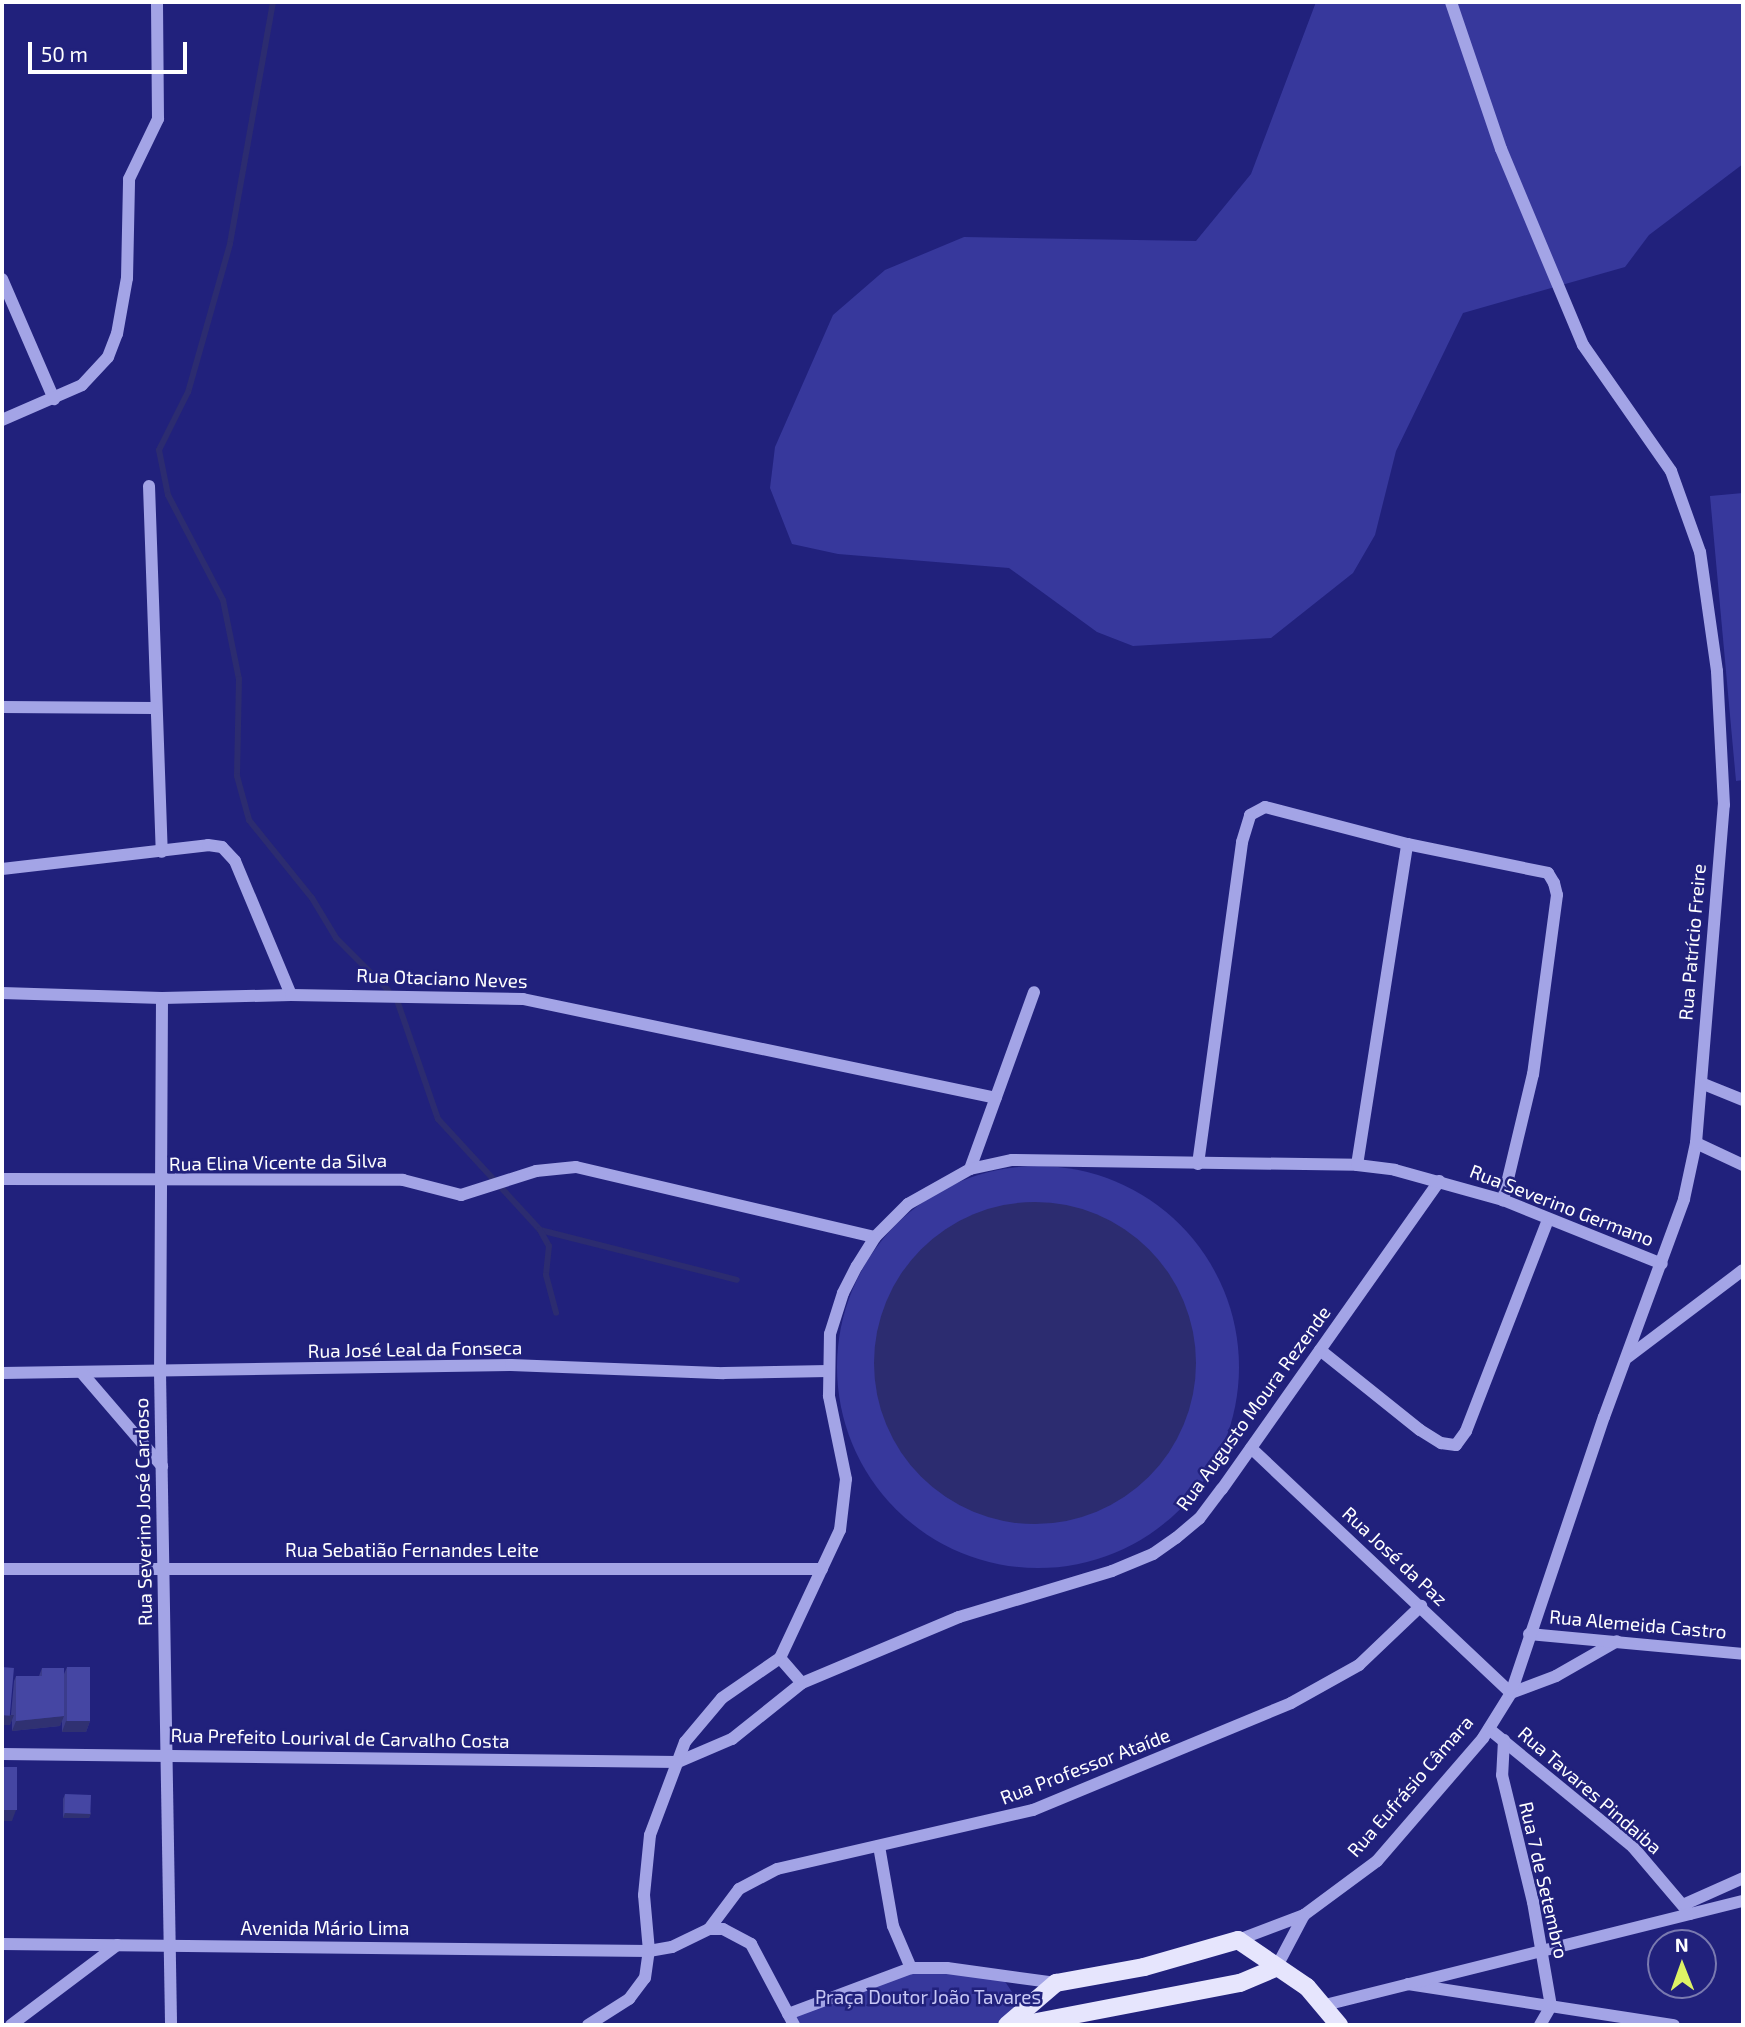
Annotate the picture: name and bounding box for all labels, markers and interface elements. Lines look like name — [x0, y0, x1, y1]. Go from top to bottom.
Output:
scale bar — [32, 28, 191, 72]
text: 50 m — [41, 41, 88, 66]
street label: Rua Patrício Freire — [1674, 863, 1710, 1021]
street label: Rua Otaciano Neves — [356, 964, 528, 992]
street label: Rua Elina Vicente da Silva — [168, 1149, 388, 1175]
street label: Rua Severino Germano — [1467, 1159, 1657, 1251]
street label: Rua Augusto Moura Rezende — [1171, 1301, 1335, 1515]
street label: Rua José Leal da Fonseca — [307, 1336, 523, 1362]
street label: Rua Severino José Cardoso — [130, 1397, 156, 1627]
street label: Rua José da Paz — [1338, 1501, 1452, 1611]
street label: Rua Sebatião Fernandes Leite — [285, 1539, 539, 1561]
street label: Rua Alemeida Castro — [1548, 1605, 1728, 1643]
street label: Rua Eufrásio Câmara — [1342, 1711, 1478, 1861]
street label: Rua Tavares Pindaiba — [1513, 1721, 1667, 1859]
street label: Rua Professor Ataíde — [996, 1723, 1174, 1809]
street label: Rua Prefeito Lourival de Carvalho Costa — [170, 1724, 510, 1752]
street label: Rua 7 de Setembro — [1515, 1799, 1573, 1961]
street label: Avenida Mário Lima — [241, 1917, 409, 1939]
north arrow — [1647, 1929, 1717, 1999]
text: N — [1675, 1933, 1689, 1956]
park label: Praça Doutor João Tavares — [814, 1986, 1042, 2008]

